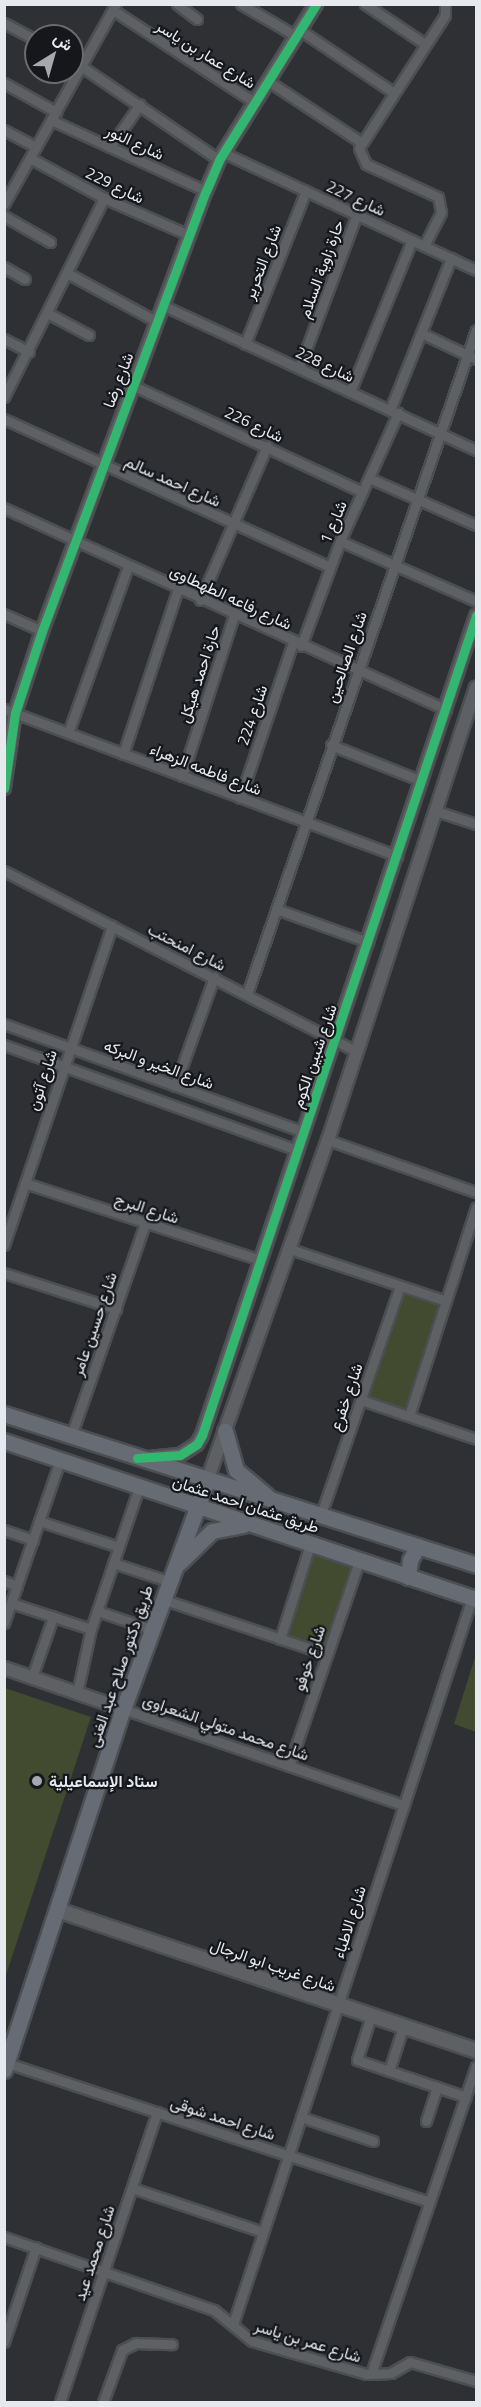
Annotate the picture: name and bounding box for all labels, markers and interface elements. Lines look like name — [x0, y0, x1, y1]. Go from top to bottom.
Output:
street label: شارع عمار بن ياسر — [153, 16, 259, 92]
north arrow — [24, 24, 84, 84]
text: ش — [49, 26, 79, 57]
street label: شارع النور — [103, 120, 167, 164]
street label: شارع 229 — [83, 163, 147, 207]
street label: شارع 227 — [324, 176, 388, 220]
street label: حارة زاوية السلام — [294, 217, 348, 321]
street label: شارع التحرير — [239, 222, 285, 302]
street label: شارع 228 — [293, 342, 357, 386]
street label: شارع رضا — [99, 350, 137, 410]
street label: شارع 226 — [222, 402, 286, 446]
street label: شارع احمد سالم — [122, 451, 224, 511]
street label: شارع 1 — [315, 498, 351, 546]
street label: شارع رفاعه الطهطاوى — [167, 560, 295, 634]
street label: شارع الصالحين — [321, 609, 371, 705]
street label: حارة احمد هيكل — [174, 623, 224, 725]
street label: شارع 224 — [233, 682, 271, 748]
street label: شارع فاطمه الزهراء — [147, 739, 265, 799]
street label: شارع امنحتب — [145, 919, 229, 975]
street label: شارع شبين الكوم — [287, 1002, 341, 1110]
street label: شارع الخير و البركه — [101, 1035, 217, 1093]
street label: شارع آتون — [23, 1047, 61, 1113]
street label: شارع البرج — [112, 1189, 182, 1227]
street label: شارع حسين عامر — [67, 1270, 121, 1378]
street label: شارع خفرع — [325, 1361, 367, 1433]
street label: طريق عثمان احمد عثمان — [170, 1471, 322, 1537]
street label: طريق دكتور صلاح عبد الغنى — [83, 1582, 157, 1750]
street label: شارع خوفو — [289, 1623, 329, 1693]
street label: شارع محمد متولي الشعراوى — [140, 1690, 312, 1764]
place label: ستاد الإسماعيلية — [49, 1771, 157, 1791]
marker: ستاد الإسماعيلية — [30, 1774, 44, 1788]
street label: شارع الاطباء — [328, 1883, 370, 1961]
street label: شارع غريب ابو الرجال — [208, 1935, 338, 1995]
street label: شارع احمد شوقى — [168, 2092, 278, 2144]
street label: شارع محمد عيد — [70, 2203, 118, 2303]
street label: شارع عمر بن ياسر — [252, 2316, 364, 2366]

